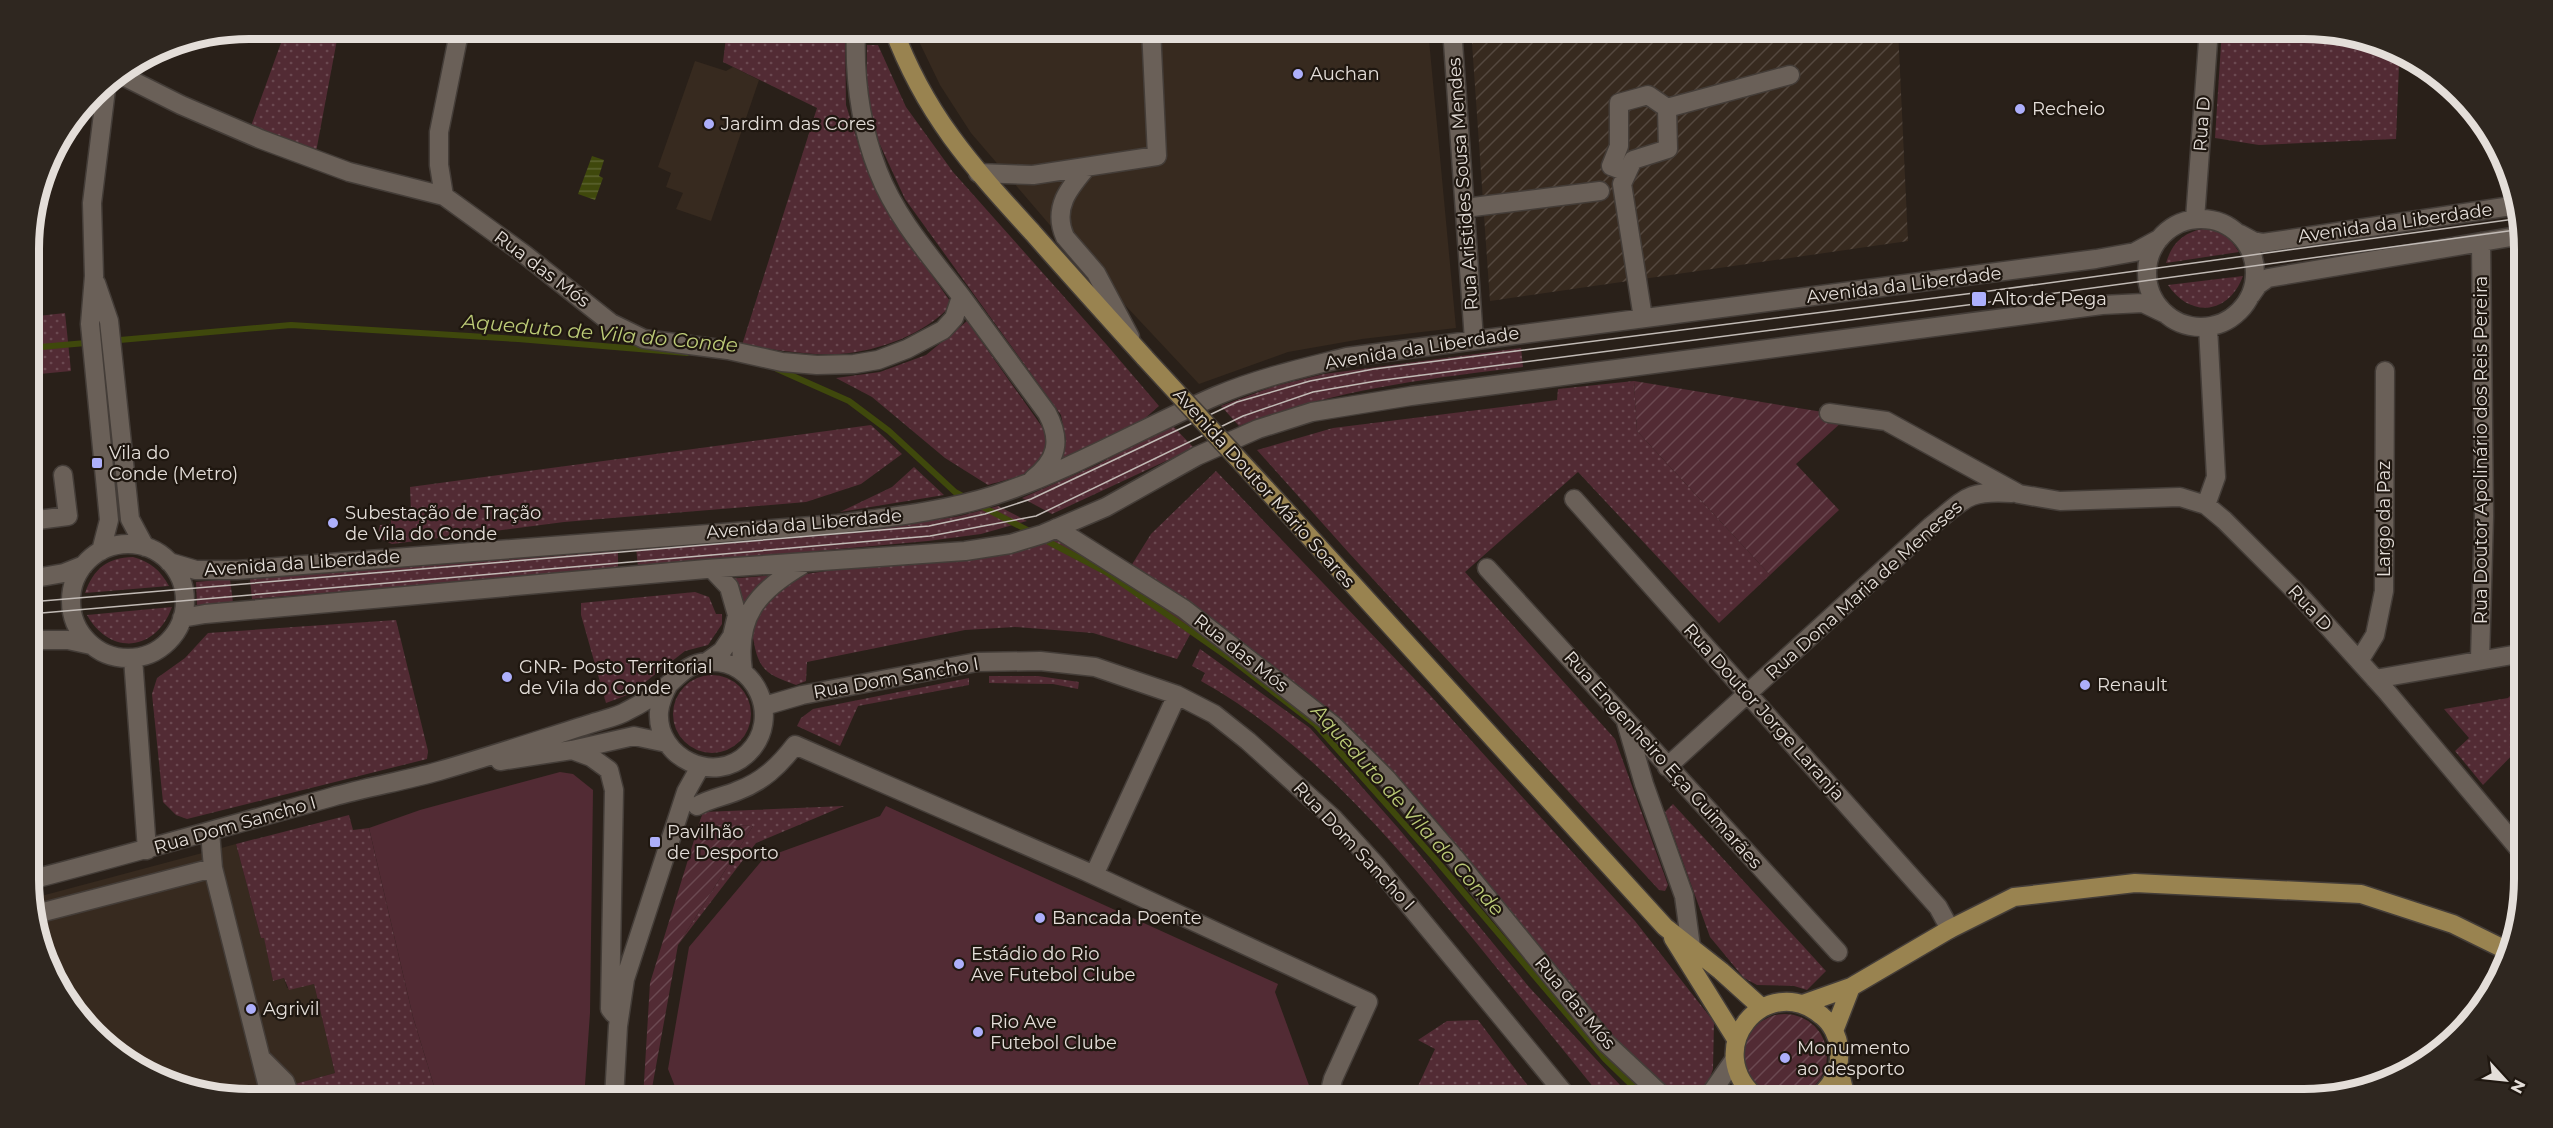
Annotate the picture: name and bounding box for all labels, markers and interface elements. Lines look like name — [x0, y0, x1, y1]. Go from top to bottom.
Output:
street label: Rua Aristides Sousa Mendes — [1443, 57, 1483, 311]
place label: Auchan — [1310, 63, 1380, 85]
marker: Auchan — [1291, 67, 1305, 81]
street label: Rua D — [2189, 96, 2215, 152]
place label: Recheio — [2032, 98, 2105, 120]
marker: Recheio — [2013, 102, 2027, 116]
place label: Jardim das Cores — [720, 113, 875, 135]
marker: Jardim das Cores — [702, 117, 716, 131]
street label: Avenida da Liberdade — [2296, 198, 2494, 248]
street label: Rua das Mós — [490, 226, 594, 312]
street label: Avenida da Liberdade — [1805, 262, 2003, 308]
street label: Rua Doutor Apolinário dos Reis Pereira — [2470, 276, 2492, 624]
place label: Alto de Pega — [1992, 288, 2107, 310]
marker: Alto de Pega — [1970, 290, 1988, 308]
water label: Aqueduto de Vila do Conde — [460, 309, 739, 357]
street label: Avenida da Liberdade — [1323, 322, 1521, 374]
street label: Avenida Doutor Mário Soares — [1168, 384, 1360, 593]
place label: Vila do Conde (Metro) — [109, 442, 238, 485]
marker: Vila do Conde (Metro) — [90, 456, 104, 470]
street label: Largo da Paz — [2373, 461, 2395, 577]
street label: Rua Dona Maria de Meneses — [1761, 496, 1967, 684]
place label: Subestação de Tração de Vila do Conde — [345, 502, 541, 545]
street label: Avenida da Liberdade — [705, 504, 903, 544]
marker: Subestação de Tração de Vila do Conde — [326, 516, 340, 530]
street label: Avenida da Liberdade — [203, 545, 401, 581]
street label: Rua D — [2283, 580, 2337, 636]
street label: Rua das Mós — [1189, 609, 1293, 697]
street label: Rua Doutor Jorge Laranja — [1679, 619, 1849, 805]
street label: Rua Engenheiro Eça Guimarães — [1559, 647, 1767, 874]
street label: Rua Dom Sancho I — [811, 653, 981, 703]
place label: GNR- Posto Territorial de Vila do Conde — [519, 656, 713, 699]
marker: GNR- Posto Territorial de Vila do Conde — [500, 670, 514, 684]
place label: Renault — [2097, 674, 2168, 696]
marker: Renault — [2078, 678, 2092, 692]
water label: Aqueduto de Vila do Conde — [1306, 698, 1510, 921]
street label: Rua Dom Sancho I — [1289, 777, 1419, 915]
street label: Rua Dom Sancho I — [151, 791, 319, 859]
place label: Pavilhão de Desporto — [667, 821, 779, 864]
marker: Pavilhão de Desporto — [648, 835, 662, 849]
place label: Bancada Poente — [1052, 907, 1202, 929]
marker: Bancada Poente — [1033, 911, 1047, 925]
place label: Estádio do Rio Ave Futebol Clube — [971, 943, 1135, 986]
street label: Rua das Mós — [1530, 952, 1620, 1054]
marker: Estádio do Rio Ave Futebol Clube — [952, 957, 966, 971]
place label: Agrivil — [263, 998, 320, 1020]
marker: Agrivil — [244, 1002, 258, 1016]
place label: Rio Ave Futebol Clube — [990, 1011, 1117, 1054]
marker: Rio Ave Futebol Clube — [971, 1025, 985, 1039]
place label: Monumento ao desporto — [1797, 1037, 1910, 1080]
north arrow — [2475, 1050, 2535, 1110]
marker: Monumento ao desporto — [1778, 1051, 1792, 1065]
text: N — [2507, 1077, 2529, 1097]

